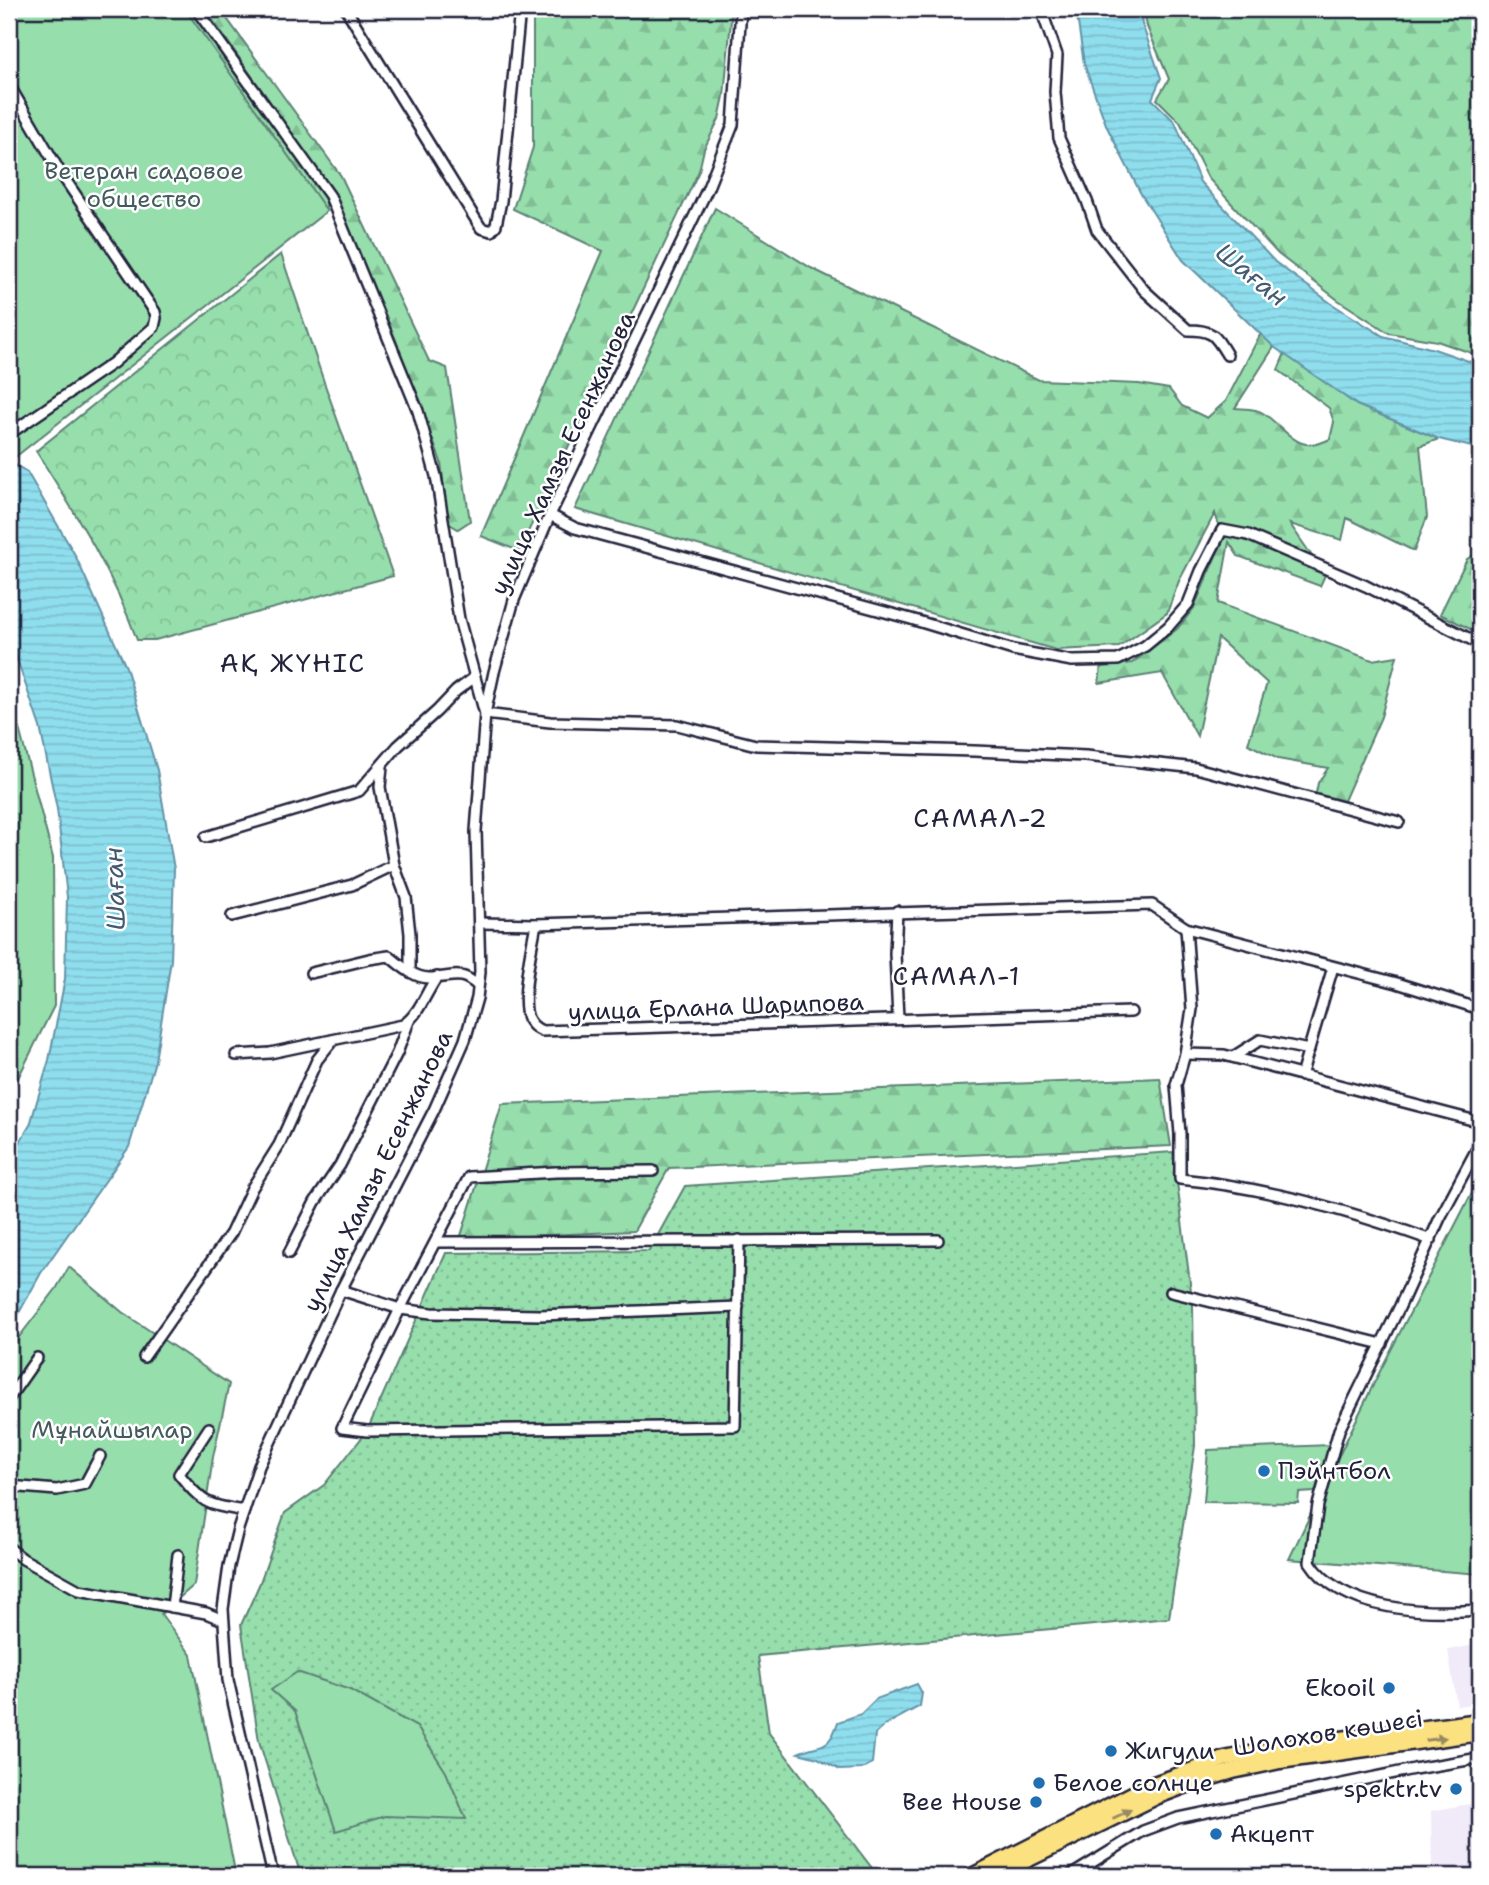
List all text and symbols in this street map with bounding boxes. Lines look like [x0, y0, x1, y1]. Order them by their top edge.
park label: Ветеран садовое общество [44, 155, 244, 215]
water label: Шаған [1209, 234, 1295, 314]
street label: улица Хамзы Есенжанова [483, 306, 643, 600]
district label: АҚ ЖҮНІС [220, 645, 366, 680]
district label: САМАЛ-2 [913, 800, 1049, 835]
water label: Шаған [95, 847, 133, 931]
district label: САМАЛ-1 [892, 958, 1022, 993]
street label: улица Ерлана Шарипова [567, 986, 865, 1028]
street label: улица Хамзы Есенжанова [296, 1025, 460, 1317]
park label: Мұнайшылар [31, 1414, 193, 1446]
place label: Пэйнтбол [1278, 1455, 1391, 1487]
marker: Пэйнтбол [1256, 1463, 1272, 1479]
place label: Ekooil [1305, 1672, 1376, 1704]
marker: Ekooil [1381, 1680, 1397, 1696]
street label: Шолохов көшесі [1231, 1702, 1425, 1764]
one-way arrow [1425, 1733, 1447, 1744]
place label: Жигули [1125, 1735, 1215, 1767]
marker: Жигули [1103, 1743, 1119, 1759]
place label: Белое солнце [1053, 1767, 1213, 1799]
place label: spektr.tv [1344, 1773, 1442, 1805]
marker: Белое солнце [1031, 1775, 1047, 1791]
marker: spektr.tv [1448, 1781, 1464, 1797]
place label: Bee House [902, 1786, 1022, 1818]
marker: Bee House [1028, 1794, 1044, 1810]
one-way arrow [1112, 1808, 1132, 1819]
place label: Акцепт [1230, 1818, 1315, 1850]
marker: Акцепт [1208, 1826, 1224, 1842]

